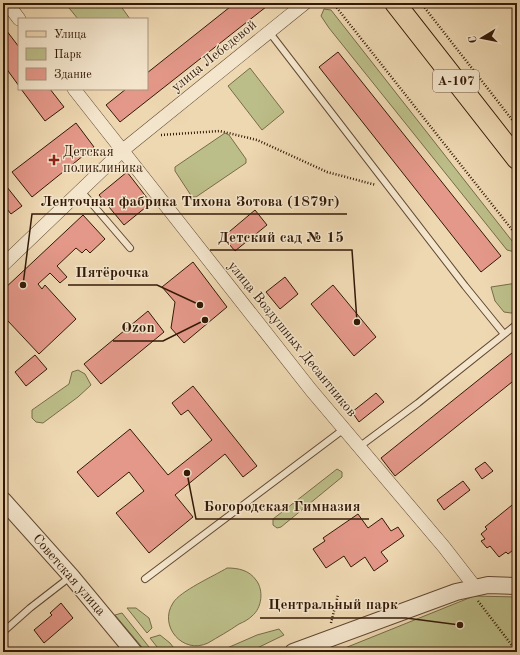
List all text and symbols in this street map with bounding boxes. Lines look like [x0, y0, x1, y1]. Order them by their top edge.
legend [18, 18, 148, 90]
street label: улица Лебедевой [169, 18, 259, 94]
north arrow [462, 18, 502, 58]
text: Улица [54, 29, 87, 41]
text: С [468, 35, 480, 44]
text: Парк [54, 49, 82, 61]
text: Здание [54, 69, 92, 81]
road number: А-107 [433, 70, 479, 92]
place label: Детская поликлиника [63, 145, 143, 175]
marker: Детская поликлиника [48, 154, 60, 166]
callout: Ленточная фабрика Тихона Зотова (1879г) [32, 187, 347, 214]
text: Ленточная фабрика Тихона Зотова (1879г) [41, 195, 339, 210]
callout: Детский сад № 15 [210, 223, 352, 250]
text: Детский сад № 15 [218, 231, 344, 246]
callout: Пятёрочка [68, 258, 157, 285]
street label: улица Воздушных Десантников [225, 259, 359, 420]
text: Пятёрочка [75, 266, 149, 281]
callout: Ozon [113, 314, 163, 341]
text: Ozon [121, 321, 155, 336]
callout: Богородская Гимназия [196, 492, 369, 519]
text: Богородская Гимназия [204, 500, 360, 515]
street label: Советская улица [30, 531, 108, 619]
callout: Центральный парк [260, 591, 406, 618]
text: Центральный парк [268, 598, 398, 613]

